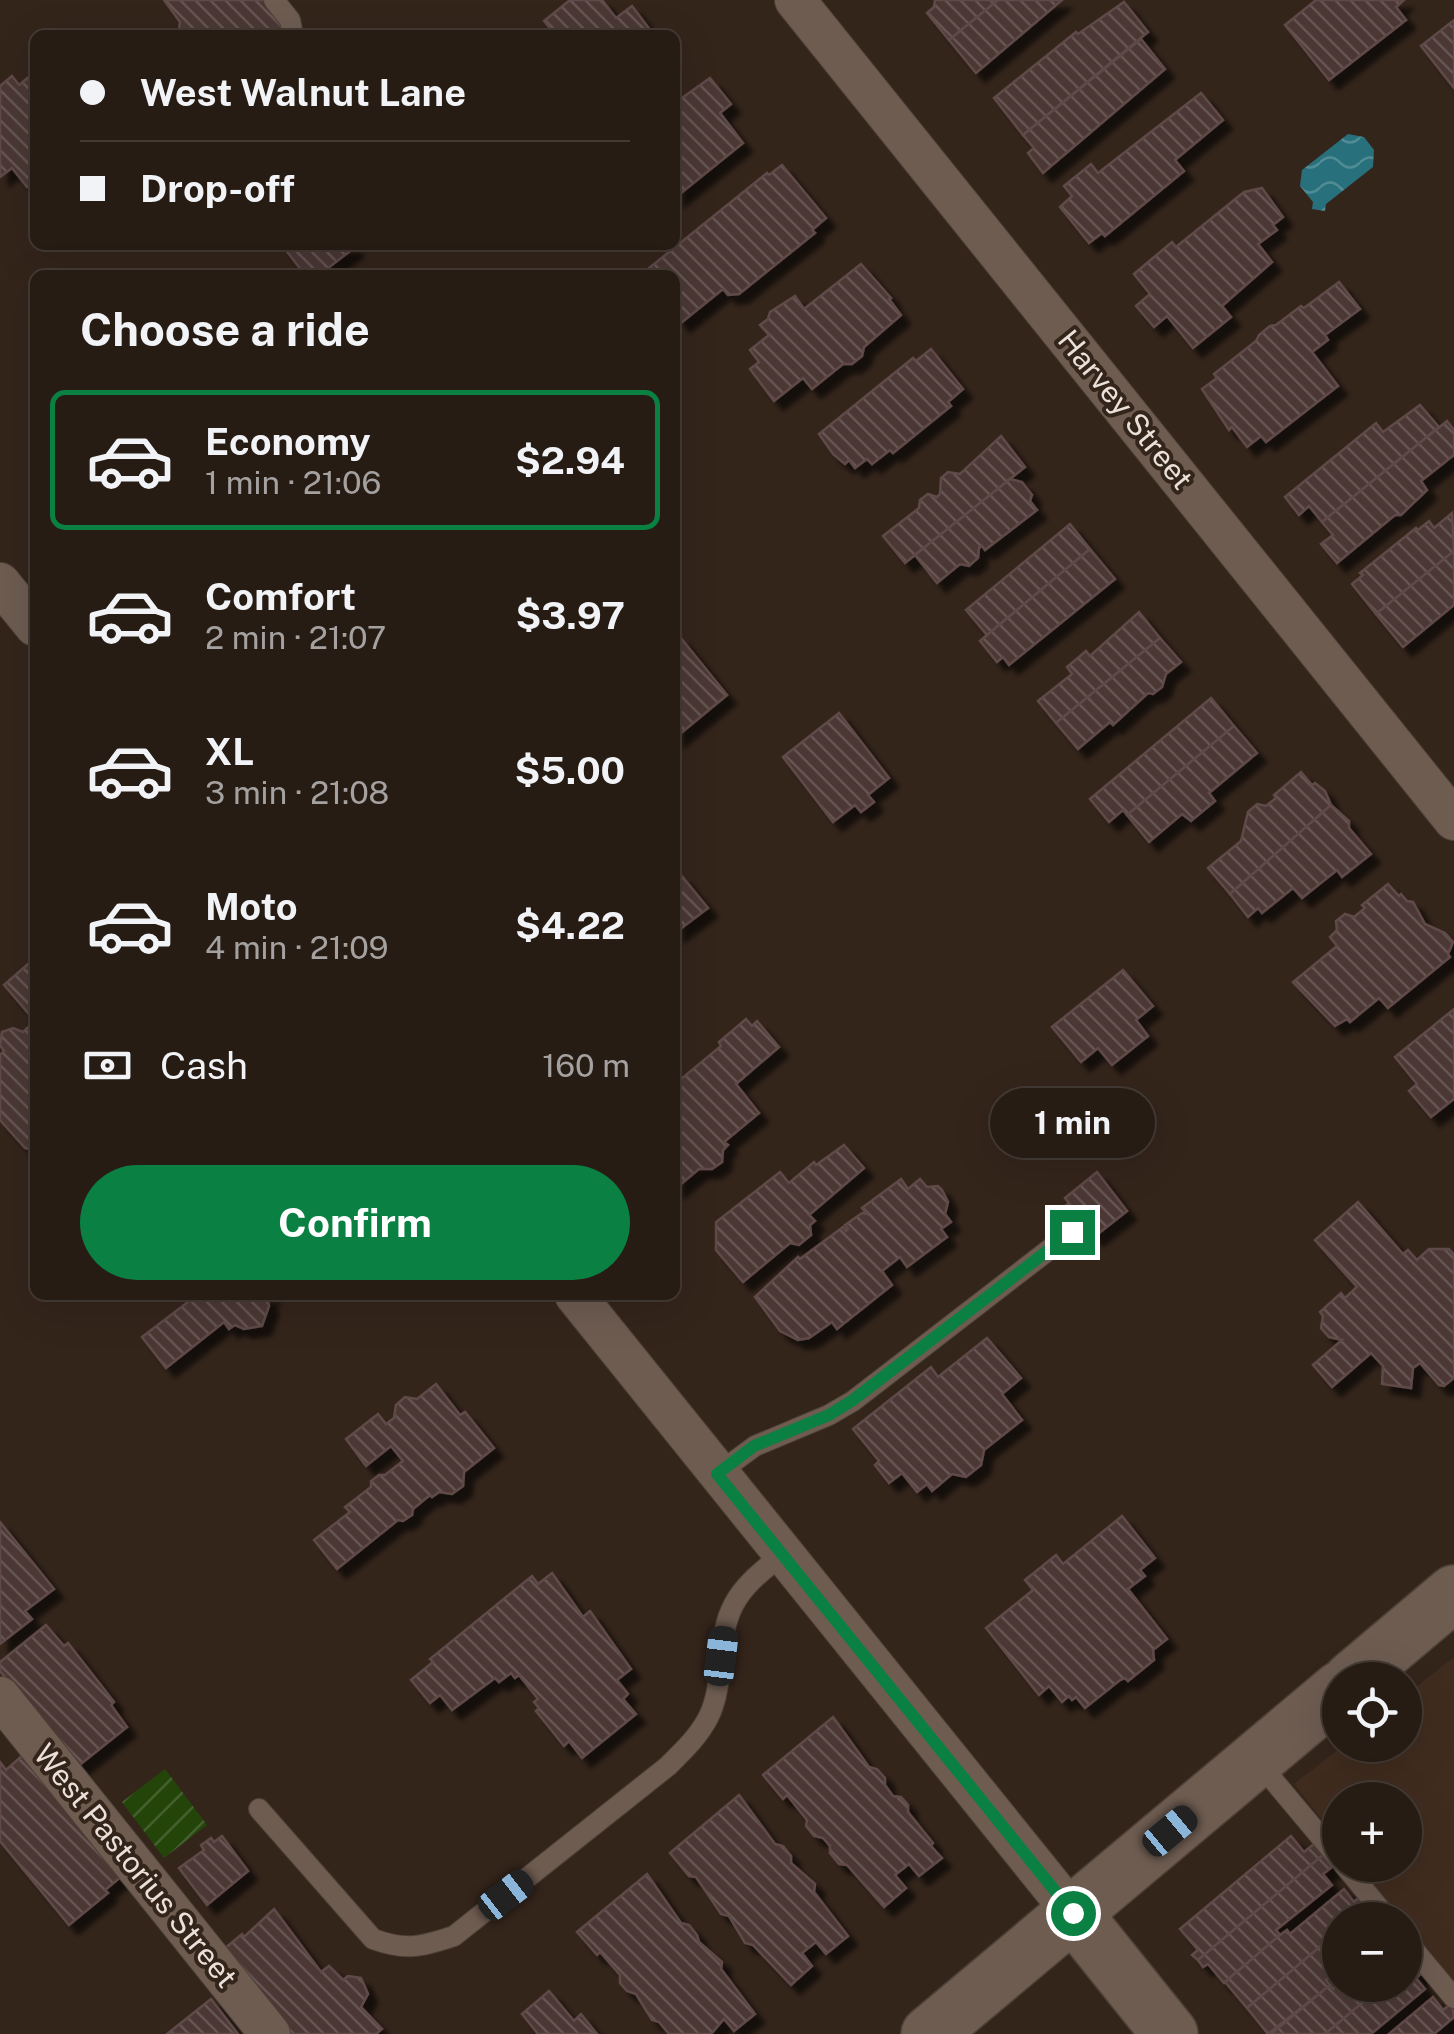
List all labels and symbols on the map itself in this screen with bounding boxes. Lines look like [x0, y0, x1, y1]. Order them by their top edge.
street label: Harvey Street [1051, 323, 1201, 496]
callout: 1 min [990, 1087, 1154, 1157]
route end [1050, 1210, 1095, 1255]
car [702, 1624, 740, 1688]
street label: West Pastorius Street [27, 1736, 245, 1994]
car [1137, 1800, 1203, 1862]
car [473, 1865, 539, 1925]
route start [1051, 1891, 1096, 1936]

